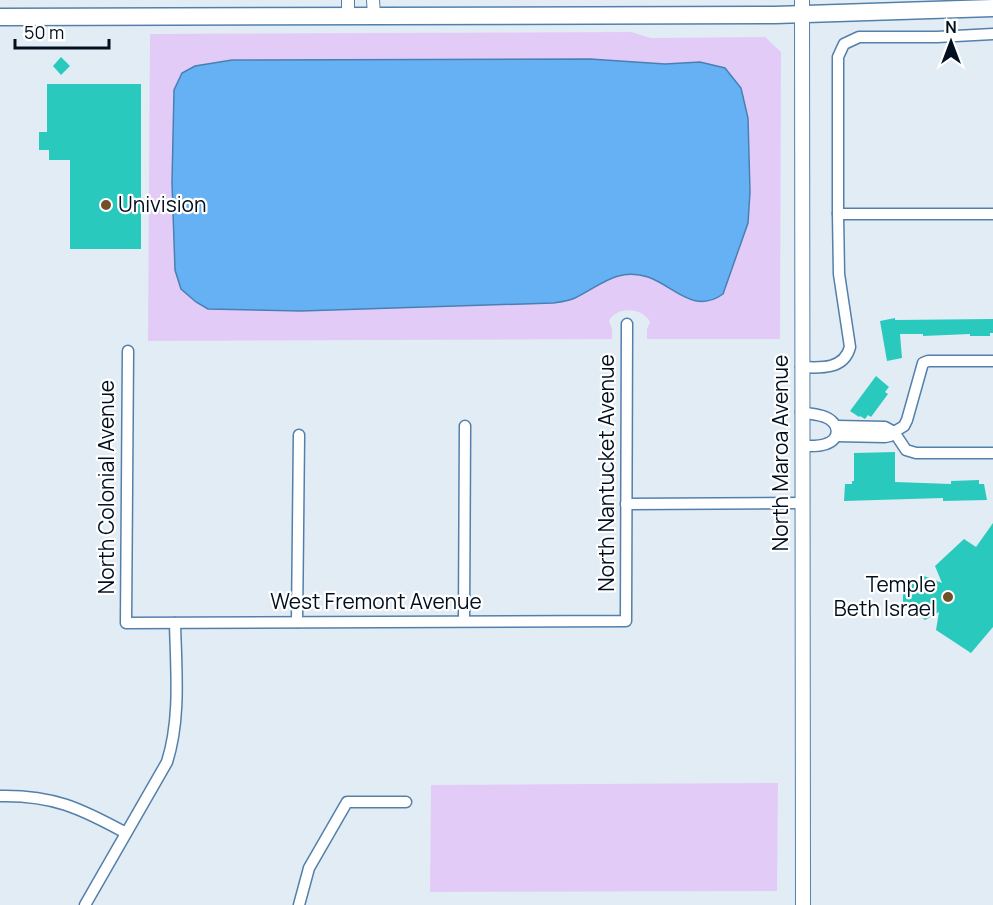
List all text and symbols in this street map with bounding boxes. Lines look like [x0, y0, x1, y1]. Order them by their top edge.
scale bar [15, 12, 110, 50]
north arrow [921, 12, 981, 72]
text: N [945, 16, 957, 38]
text: 50 m [24, 20, 64, 44]
place label: Univision [118, 190, 207, 218]
marker: Univision [99, 198, 113, 212]
street label: North Nantucket Avenue [592, 354, 620, 592]
street label: North Maroa Avenue [766, 355, 794, 551]
street label: North Colonial Avenue [92, 380, 120, 594]
place label: Temple Beth Israel [834, 570, 936, 622]
street label: West Fremont Avenue [270, 587, 482, 615]
marker: Temple Beth Israel [941, 590, 955, 604]

